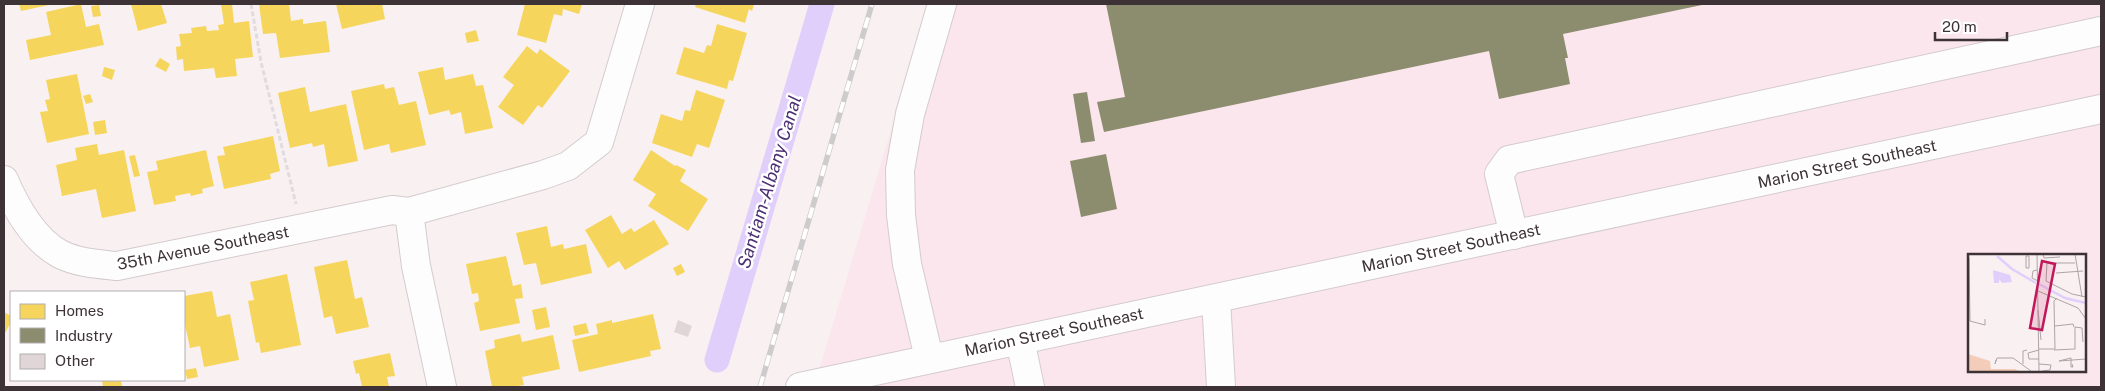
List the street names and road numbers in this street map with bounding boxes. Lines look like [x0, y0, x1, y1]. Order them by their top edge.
street label: Marion Street Southeast [1756, 136, 1938, 192]
street label: Marion Street Southeast [1360, 220, 1542, 276]
street label: 35th Avenue Southeast [115, 222, 291, 274]
street label: Marion Street Southeast [963, 304, 1145, 360]

